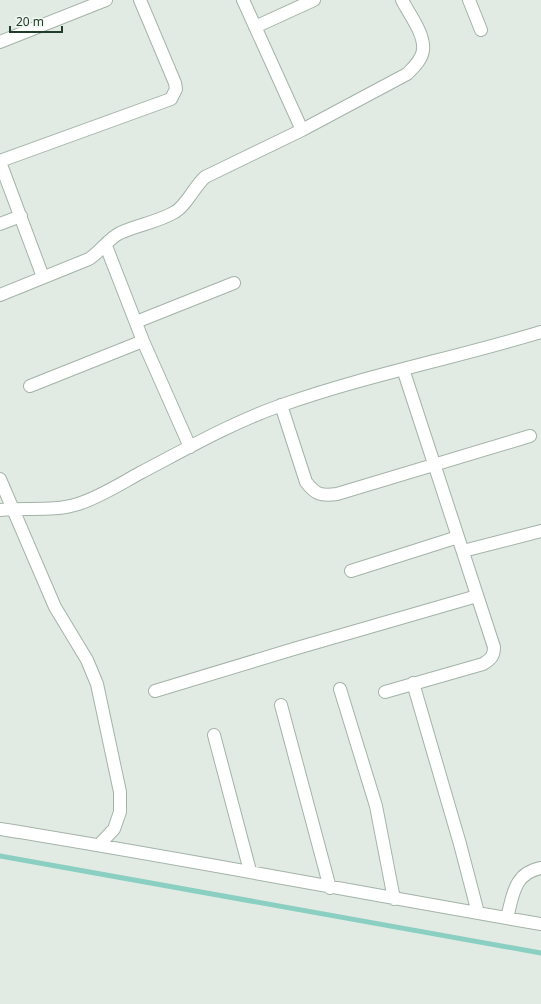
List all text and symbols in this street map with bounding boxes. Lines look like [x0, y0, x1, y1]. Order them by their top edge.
scale bar [10, 8, 62, 34]
text: 20 m [16, 13, 44, 30]

